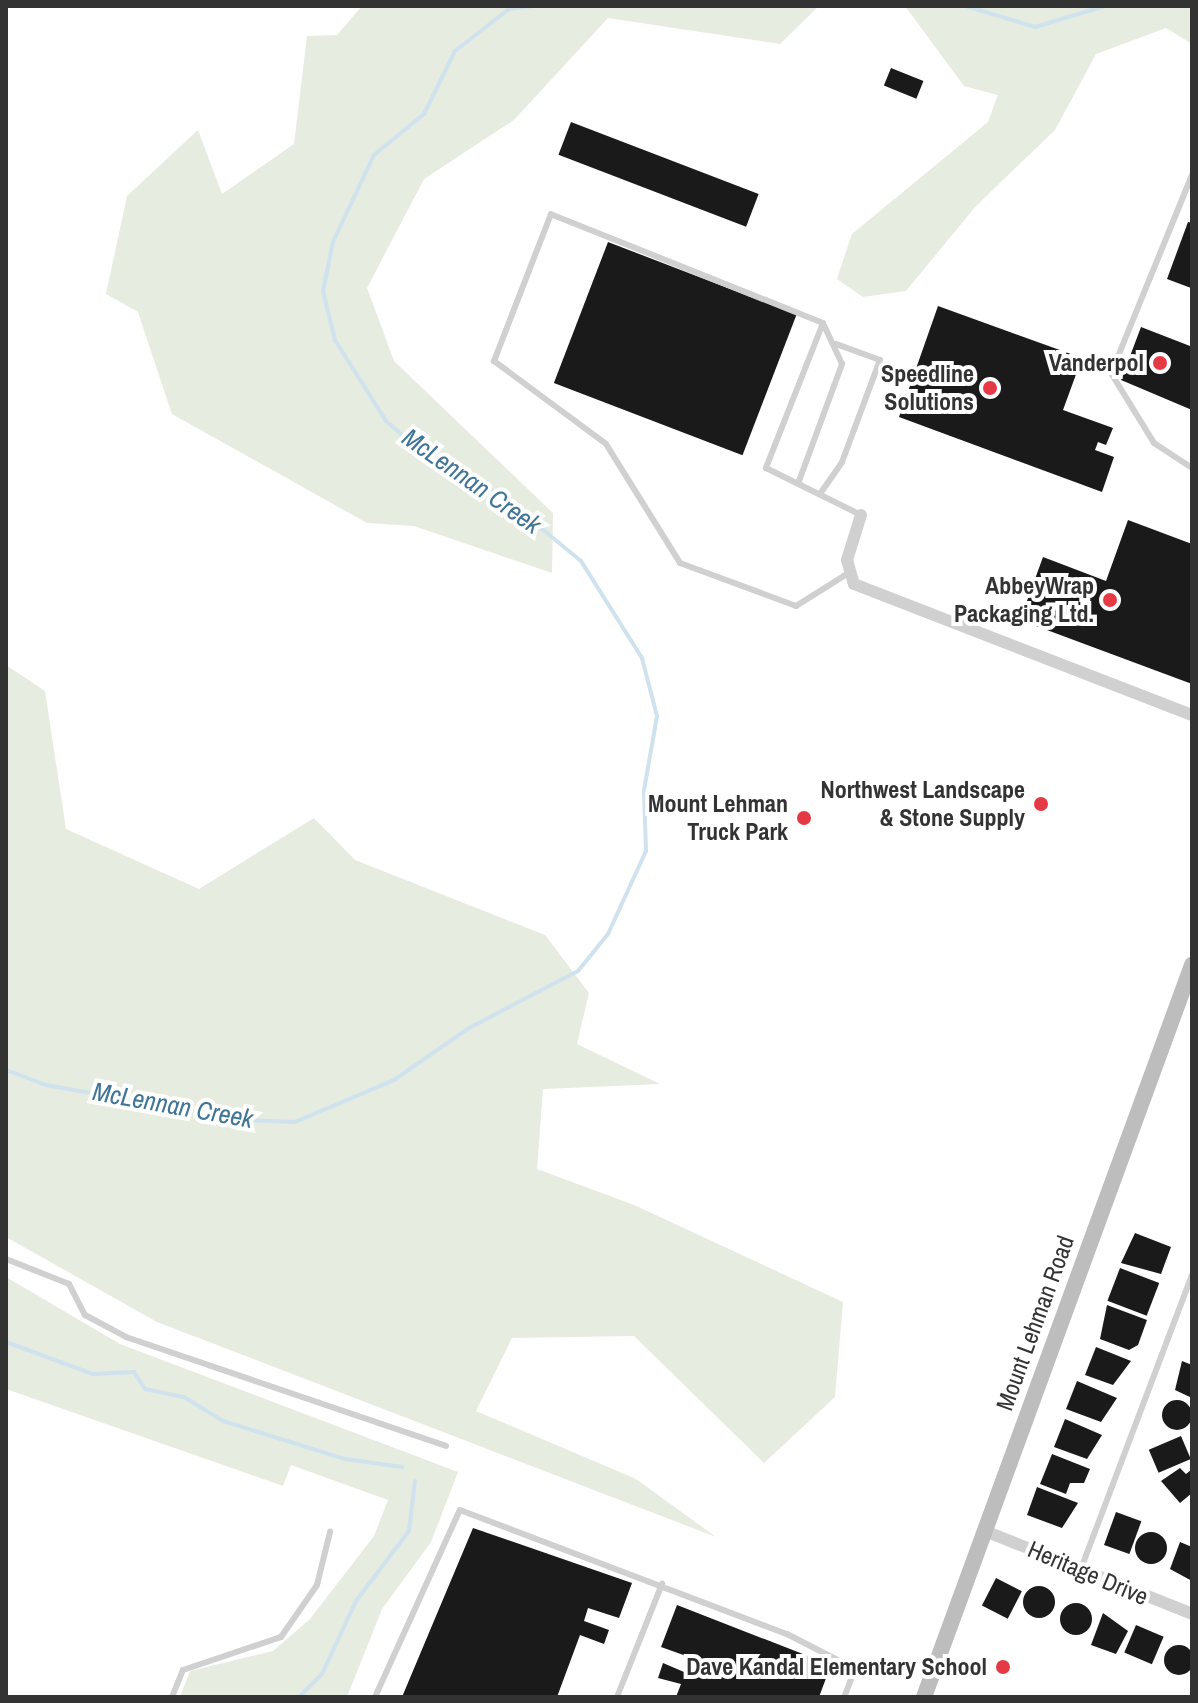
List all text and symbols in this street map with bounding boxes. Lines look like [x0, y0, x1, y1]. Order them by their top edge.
place label: Vanderpol [1049, 349, 1144, 377]
marker: Vanderpol [1151, 354, 1169, 372]
place label: Speedline Solutions [881, 360, 974, 416]
marker: Speedline Solutions [981, 379, 999, 397]
water label: McLennan Creek [397, 422, 547, 540]
place label: AbbeyWrap Packaging Ltd. [954, 572, 1094, 628]
marker: AbbeyWrap Packaging Ltd. [1101, 591, 1119, 609]
place label: Northwest Landscape & Stone Supply [820, 776, 1025, 832]
place label: Mount Lehman Truck Park [648, 790, 788, 846]
marker: Northwest Landscape & Stone Supply [1032, 795, 1050, 813]
marker: Mount Lehman Truck Park [795, 809, 813, 827]
water label: McLennan Creek [90, 1076, 256, 1134]
street label: Mount Lehman Road [990, 1232, 1080, 1414]
street label: Heritage Drive [1023, 1535, 1153, 1611]
place label: Dave Kandal Elementary School [686, 1653, 987, 1681]
marker: Dave Kandal Elementary School [994, 1658, 1012, 1676]

